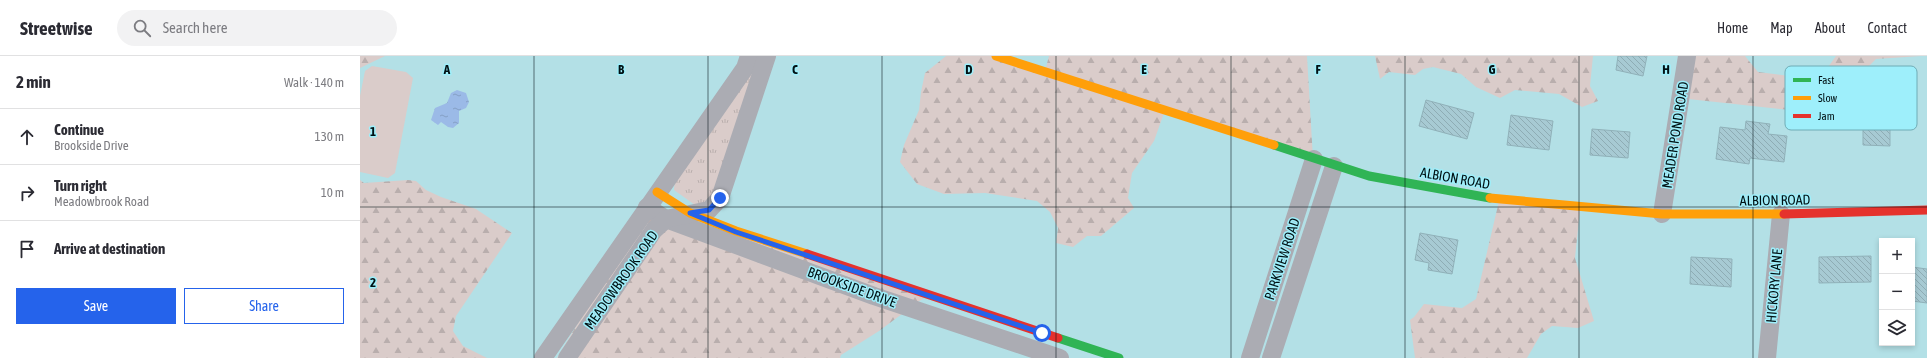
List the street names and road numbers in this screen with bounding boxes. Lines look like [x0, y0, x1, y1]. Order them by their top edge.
street label: MEADER POND ROAD [1659, 80, 1691, 189]
street label: ALBION ROAD [1419, 164, 1491, 192]
street label: ALBION ROAD [1740, 191, 1811, 209]
street label: PARKVIEW ROAD [1261, 216, 1303, 302]
street label: MEADOWBROOK ROAD [581, 228, 661, 332]
street label: HICKORY LANE [1763, 248, 1785, 324]
street label: BROOKSIDE DRIVE [806, 264, 899, 310]

